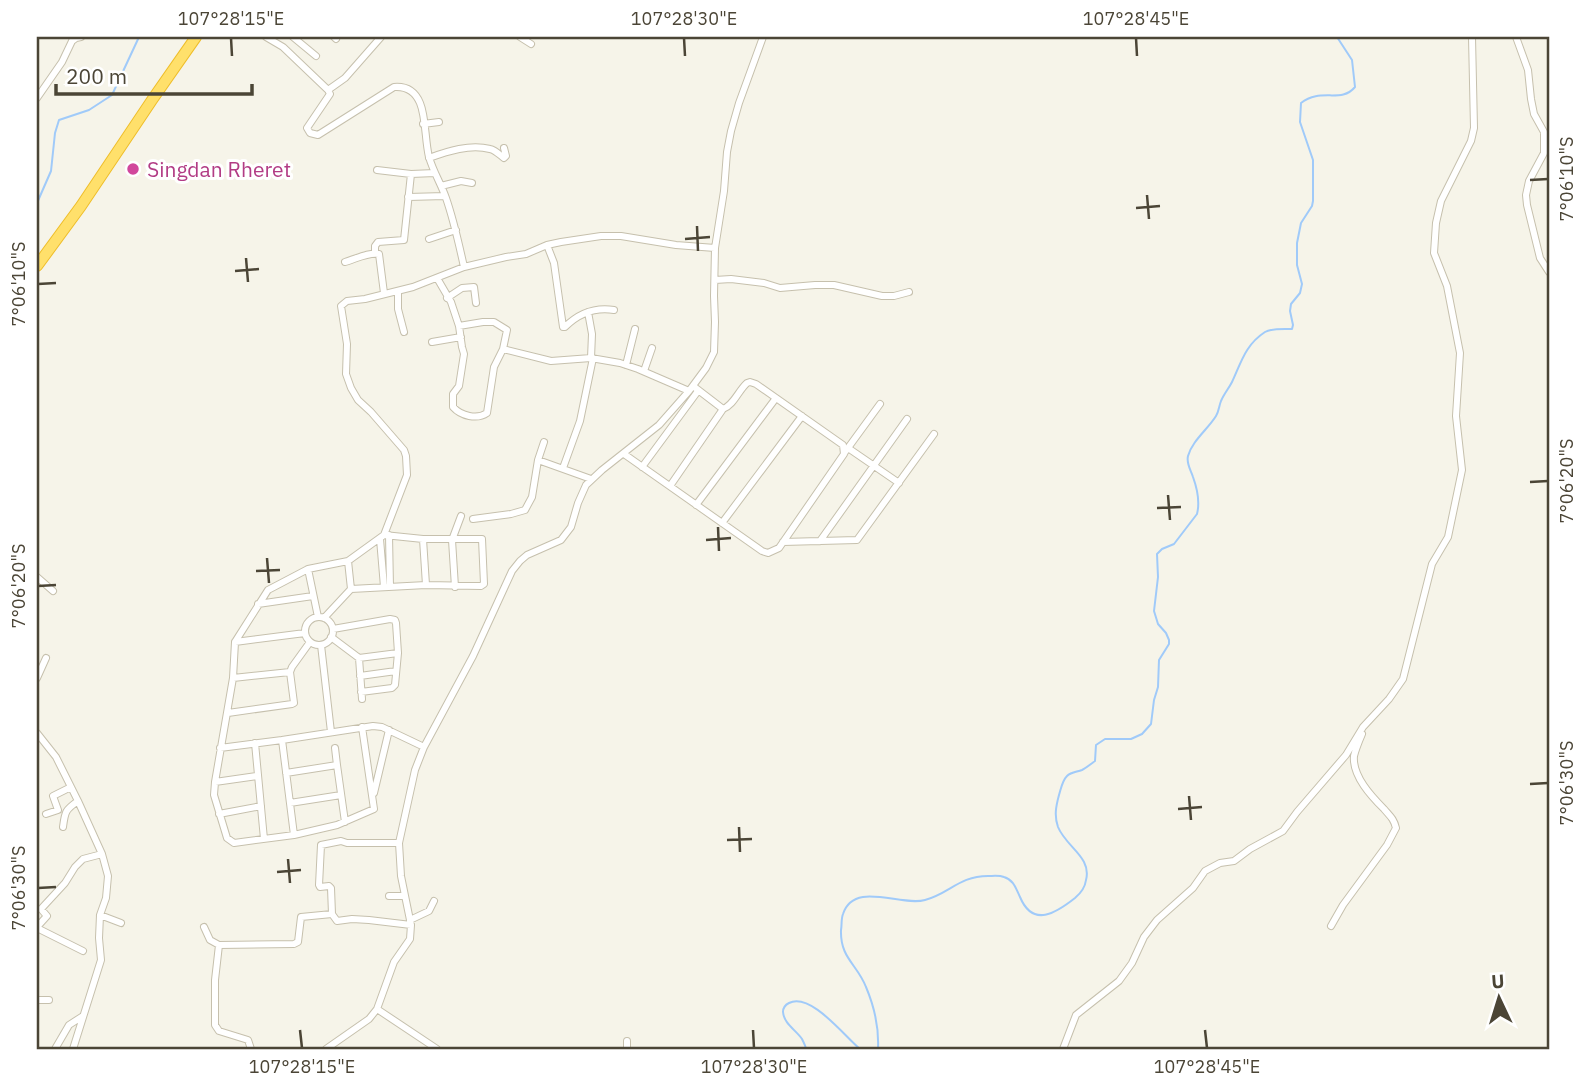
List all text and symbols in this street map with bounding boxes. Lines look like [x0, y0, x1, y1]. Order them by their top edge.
text: 107°28'15"E [178, 7, 284, 30]
text: 107°28'30"E [631, 7, 737, 30]
text: 107°28'45"E [1083, 7, 1189, 30]
scale bar [56, 52, 252, 96]
text: 200 m [66, 62, 127, 90]
text: 7°06'10"S [1555, 137, 1578, 221]
place label: Singdan Rheret [147, 155, 291, 183]
marker: Singdan Rheret [125, 161, 141, 177]
text: 7°06'10"S [7, 242, 30, 326]
text: 7°06'20"S [1555, 439, 1578, 523]
text: 7°06'20"S [7, 544, 30, 628]
text: 7°06'30"S [1555, 741, 1578, 825]
text: 7°06'30"S [7, 846, 30, 930]
north arrow [1464, 964, 1534, 1034]
text: U [1490, 969, 1505, 993]
text: 107°28'15"E [249, 1055, 355, 1078]
text: 107°28'30"E [701, 1055, 807, 1078]
text: 107°28'45"E [1154, 1055, 1260, 1078]

